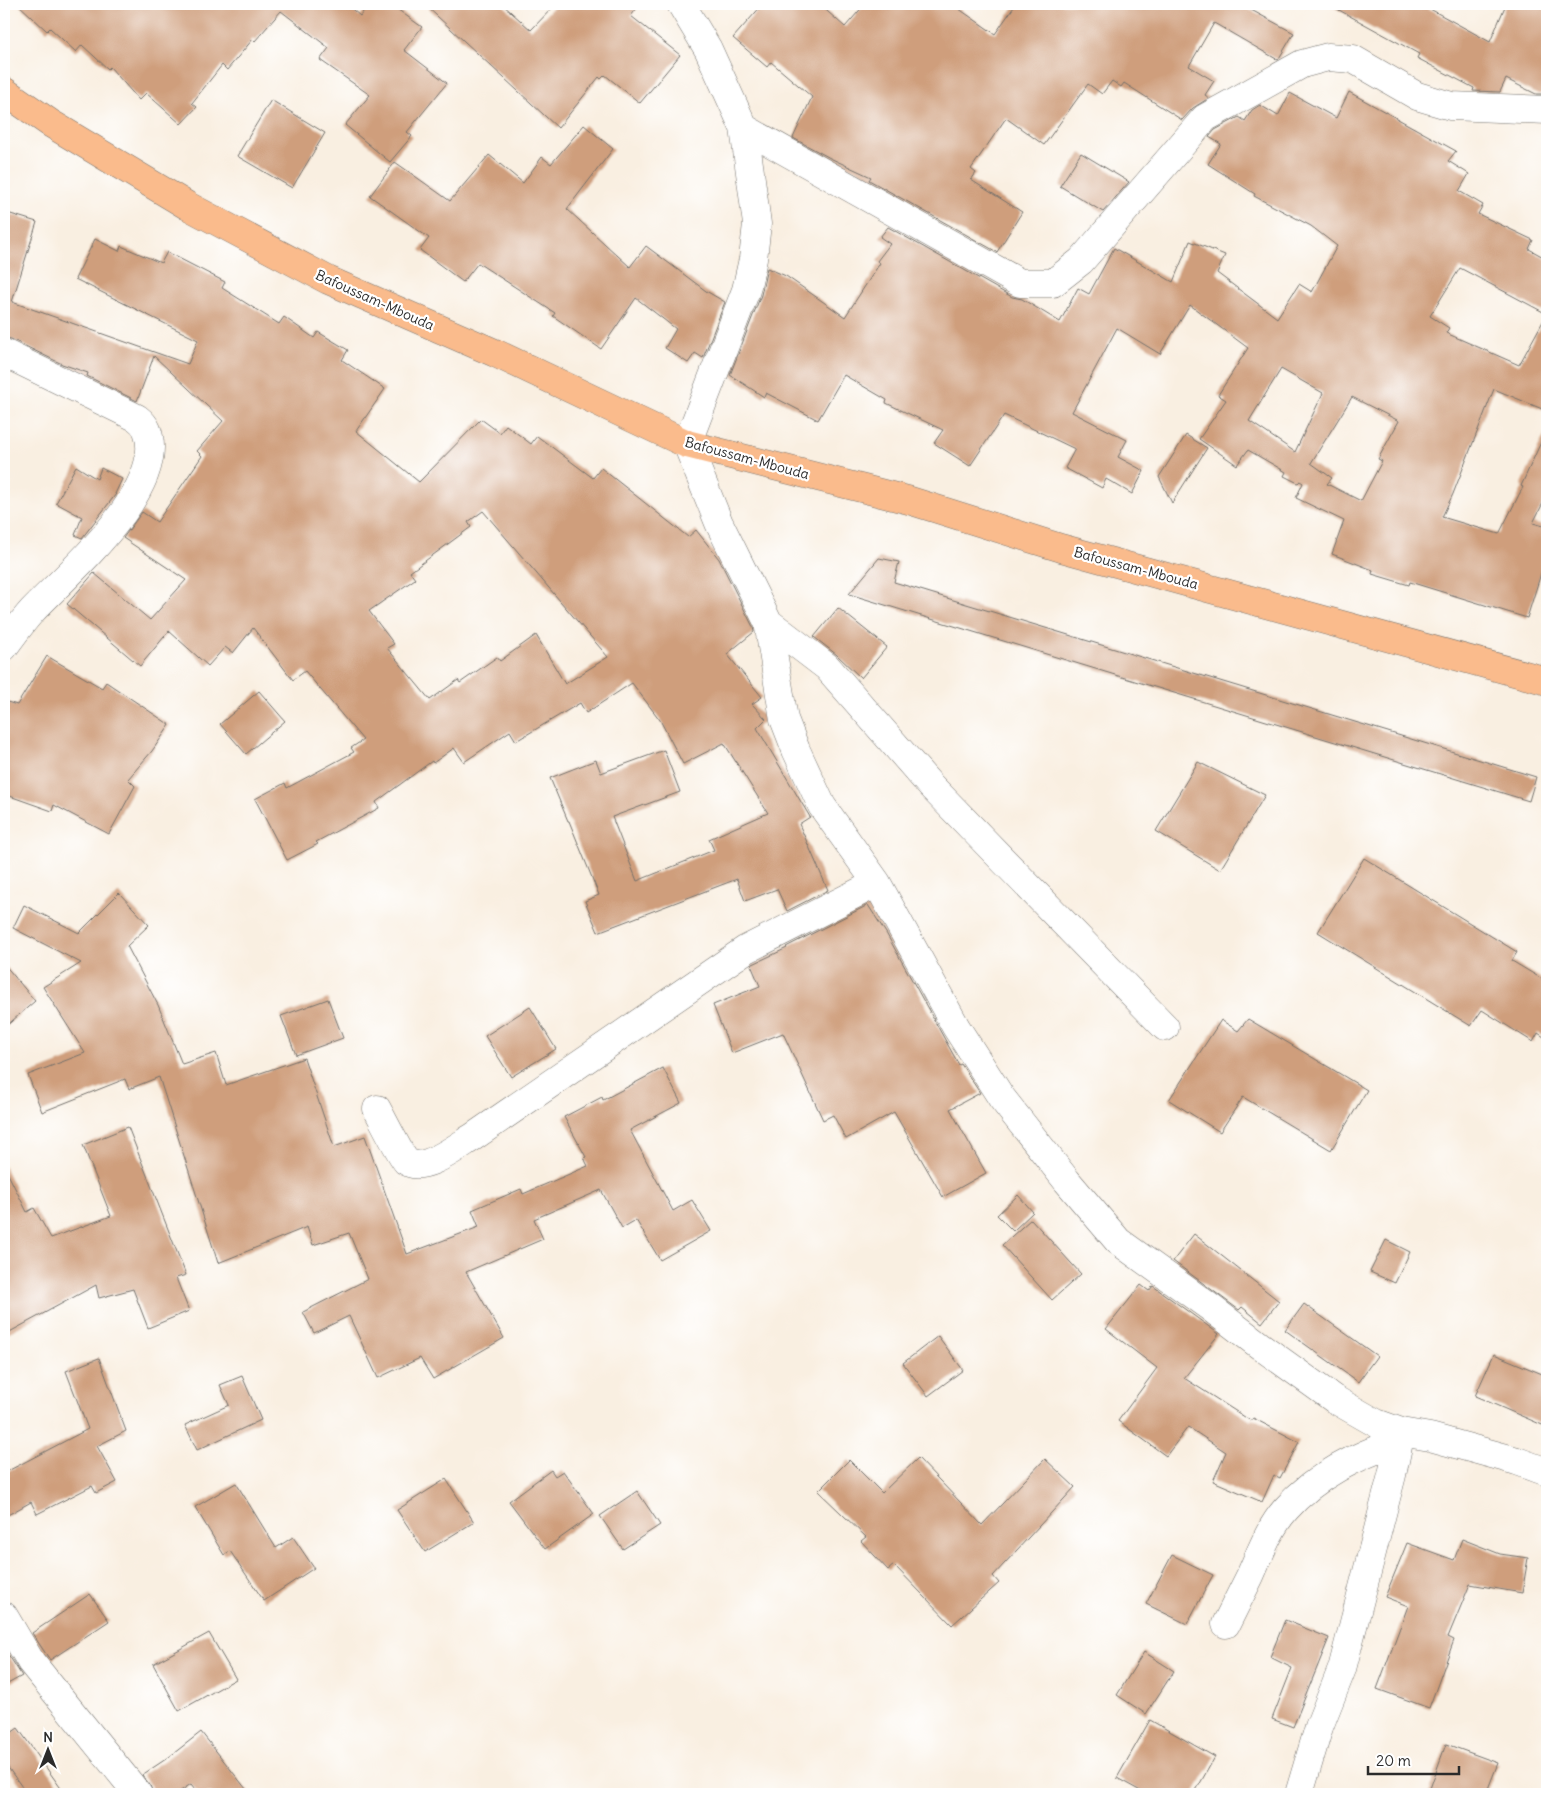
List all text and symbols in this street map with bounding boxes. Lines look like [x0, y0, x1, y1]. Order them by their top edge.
street label: Bafoussam-Mbouda [313, 266, 437, 334]
street label: Bafoussam-Mbouda [683, 433, 811, 483]
street label: Bafoussam-Mbouda [1072, 543, 1200, 593]
north arrow [22, 1726, 72, 1776]
text: N [43, 1728, 53, 1746]
scale bar [1368, 1743, 1460, 1775]
text: 20 m [1376, 1751, 1411, 1770]

